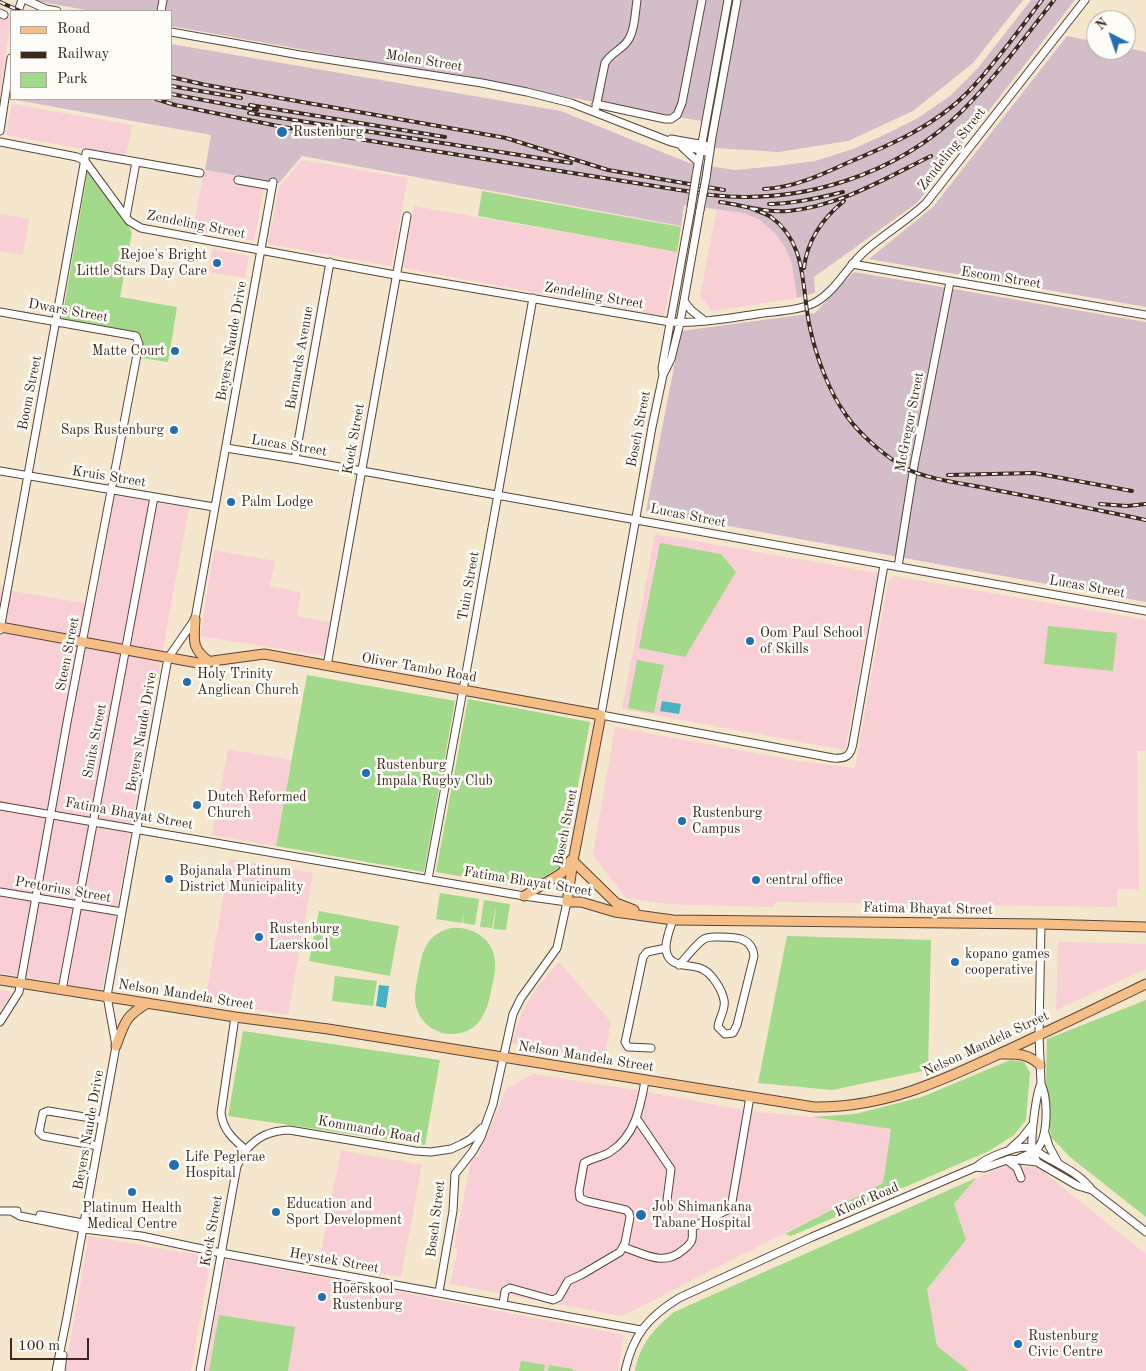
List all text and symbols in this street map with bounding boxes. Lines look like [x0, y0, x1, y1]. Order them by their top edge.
legend [10, 10, 172, 100]
north arrow [1086, 10, 1136, 60]
text: N [1093, 16, 1110, 33]
text: Road [57, 22, 90, 37]
text: Railway [57, 47, 110, 62]
street label: Molen Street [384, 47, 464, 75]
text: Park [57, 72, 88, 87]
street label: Zendeling Street [914, 104, 990, 194]
place label: Rustenburg [293, 124, 363, 140]
marker: Rustenburg [275, 125, 289, 139]
street label: Zendeling Street [145, 207, 247, 243]
place label: Rejoe's Bright Little Stars Day Care [76, 247, 207, 280]
marker: Rejoe's Bright Little Stars Day Care [211, 257, 223, 269]
street label: Escom Street [960, 263, 1042, 293]
street label: Zendeling Street [543, 279, 645, 313]
street label: Beyers Naude Drive [213, 280, 251, 402]
street label: Dwars Street [27, 296, 109, 326]
street label: Barnards Avenue [283, 305, 317, 411]
place label: Matte Court [92, 343, 165, 359]
marker: Matte Court [169, 345, 181, 357]
street label: Boom Street [15, 354, 45, 432]
street label: McGregor Street [892, 371, 928, 473]
street label: Bosch Street [623, 389, 655, 469]
street label: Kock Street [339, 402, 369, 476]
place label: Saps Rustenburg [61, 422, 164, 438]
marker: Saps Rustenburg [168, 424, 180, 436]
street label: Lucas Street [250, 432, 328, 460]
street label: Kruis Street [71, 463, 147, 491]
place label: Palm Lodge [241, 494, 313, 510]
marker: Palm Lodge [225, 496, 237, 508]
street label: Lucas Street [649, 500, 727, 532]
street label: Tuin Street [455, 550, 483, 622]
street label: Lucas Street [1048, 572, 1126, 602]
street label: Steen Street [53, 616, 83, 692]
place label: Oom Paul School of Skills [760, 625, 863, 658]
marker: Oom Paul School of Skills [744, 635, 756, 647]
street label: Oliver Tambo Road [360, 650, 478, 686]
place label: Holy Trinity Anglican Church [197, 666, 299, 699]
street label: Beyers Naude Drive [123, 671, 161, 793]
marker: Holy Trinity Anglican Church [181, 676, 193, 688]
street label: Smits Street [80, 702, 110, 780]
place label: Rustenburg Impala Rugby Club [376, 757, 493, 790]
marker: Rustenburg Impala Rugby Club [360, 767, 372, 779]
street label: Bosch Street [550, 787, 582, 867]
place label: Dutch Reformed Church [207, 789, 307, 822]
street label: Fatima Bhayat Street [64, 794, 194, 834]
marker: Dutch Reformed Church [191, 799, 203, 811]
place label: Rustenburg Campus [692, 805, 762, 838]
marker: Rustenburg Campus [676, 815, 688, 827]
place label: Bojanala Platinum District Municipality [179, 863, 304, 896]
street label: Fatima Bhayat Street [463, 864, 593, 900]
place label: central office [766, 872, 843, 888]
street label: Pretorius Street [13, 873, 113, 907]
marker: Bojanala Platinum District Municipality [163, 873, 175, 885]
marker: central office [750, 874, 762, 886]
street label: Fatima Bhayat Street [863, 899, 993, 919]
place label: Rustenburg Laerskool [269, 921, 339, 954]
marker: Rustenburg Laerskool [253, 931, 265, 943]
place label: kopano games cooperative [965, 946, 1050, 979]
marker: kopano games cooperative [949, 956, 961, 968]
street label: Nelson Mandela Street [117, 976, 255, 1014]
street label: Nelson Mandela Street [920, 1007, 1052, 1081]
street label: Nelson Mandela Street [517, 1038, 655, 1076]
street label: Beyers Naude Drive [70, 1069, 108, 1191]
street label: Kommando Road [317, 1113, 421, 1147]
place label: Life Peglerae Hospital [185, 1149, 265, 1182]
marker: Life Peglerae Hospital [167, 1158, 181, 1172]
street label: Kloof Road [832, 1179, 902, 1221]
street label: Bosch Street [423, 1180, 449, 1258]
marker: Platinum Health Medical Centre [126, 1186, 138, 1198]
street label: Kock Street [197, 1194, 227, 1268]
place label: Education and Sport Development [286, 1196, 402, 1228]
place label: Job Shimankana Tabane Hospital [652, 1199, 752, 1232]
place label: Platinum Health Medical Centre [82, 1200, 182, 1232]
marker: Education and Sport Development [270, 1206, 282, 1218]
marker: Job Shimankana Tabane Hospital [634, 1208, 648, 1222]
street label: Heystek Street [288, 1245, 380, 1277]
place label: Hoërskool Rustenburg [332, 1281, 402, 1314]
marker: Hoërskool Rustenburg [316, 1291, 328, 1303]
scale bar [12, 1328, 91, 1360]
place label: Rustenburg Civic Centre [1028, 1328, 1103, 1360]
marker: Rustenburg Civic Centre [1012, 1338, 1024, 1350]
text: 100 m [18, 1339, 60, 1354]

